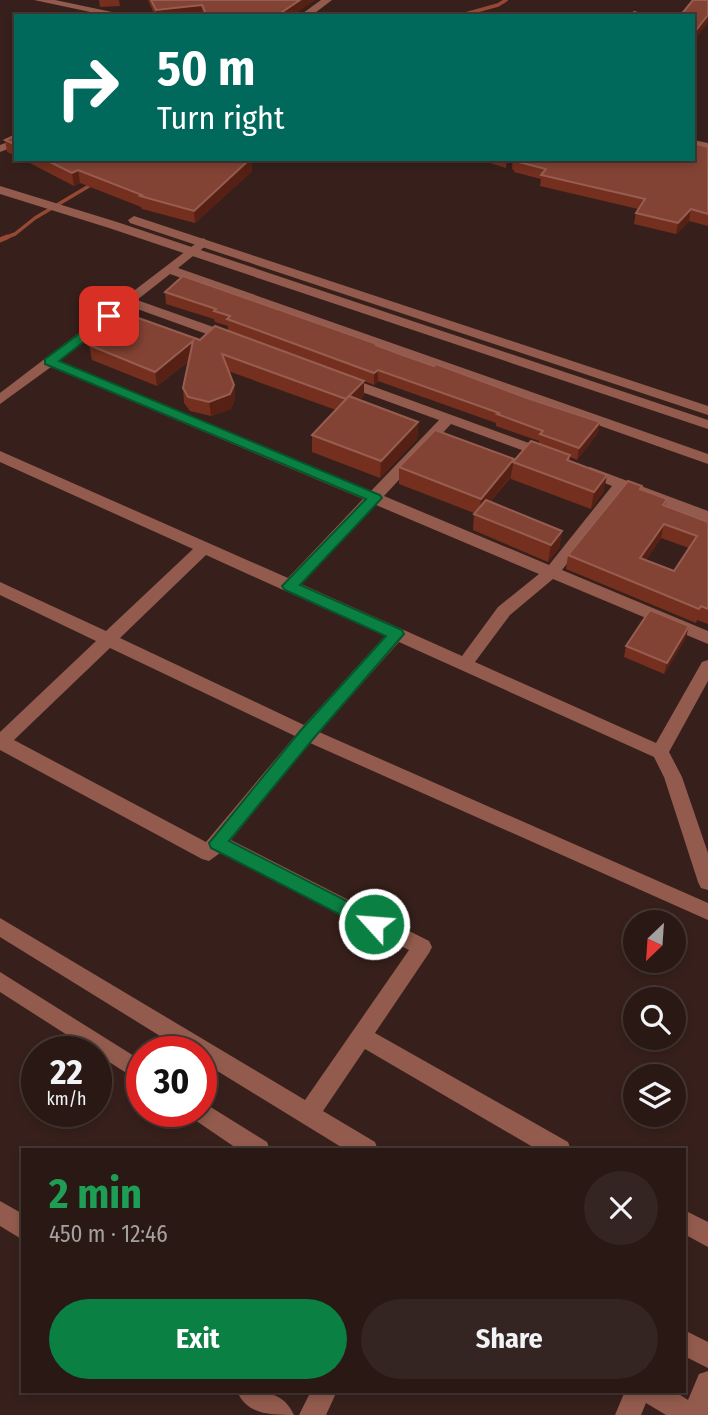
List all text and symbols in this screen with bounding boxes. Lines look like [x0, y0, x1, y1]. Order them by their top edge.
text: 50 m [157, 39, 255, 98]
icon: right [42, 42, 133, 133]
text: Turn right [157, 99, 284, 137]
pin [79, 286, 139, 346]
icon: arrive [90, 297, 128, 335]
position arrow [337, 887, 411, 961]
north arrow [623, 910, 686, 973]
map controls [623, 910, 686, 1127]
button: search [623, 987, 686, 1050]
speed limit sign: 30 [126, 1036, 217, 1127]
text: 22 [50, 1051, 83, 1093]
button: layers [623, 1064, 686, 1127]
text: km/h [46, 1088, 87, 1110]
text: 2 min [49, 1169, 142, 1219]
button: close [584, 1171, 658, 1245]
text: 450 m · 12:46 [49, 1220, 168, 1248]
button: Exit [49, 1299, 347, 1379]
button: Share [361, 1299, 658, 1379]

